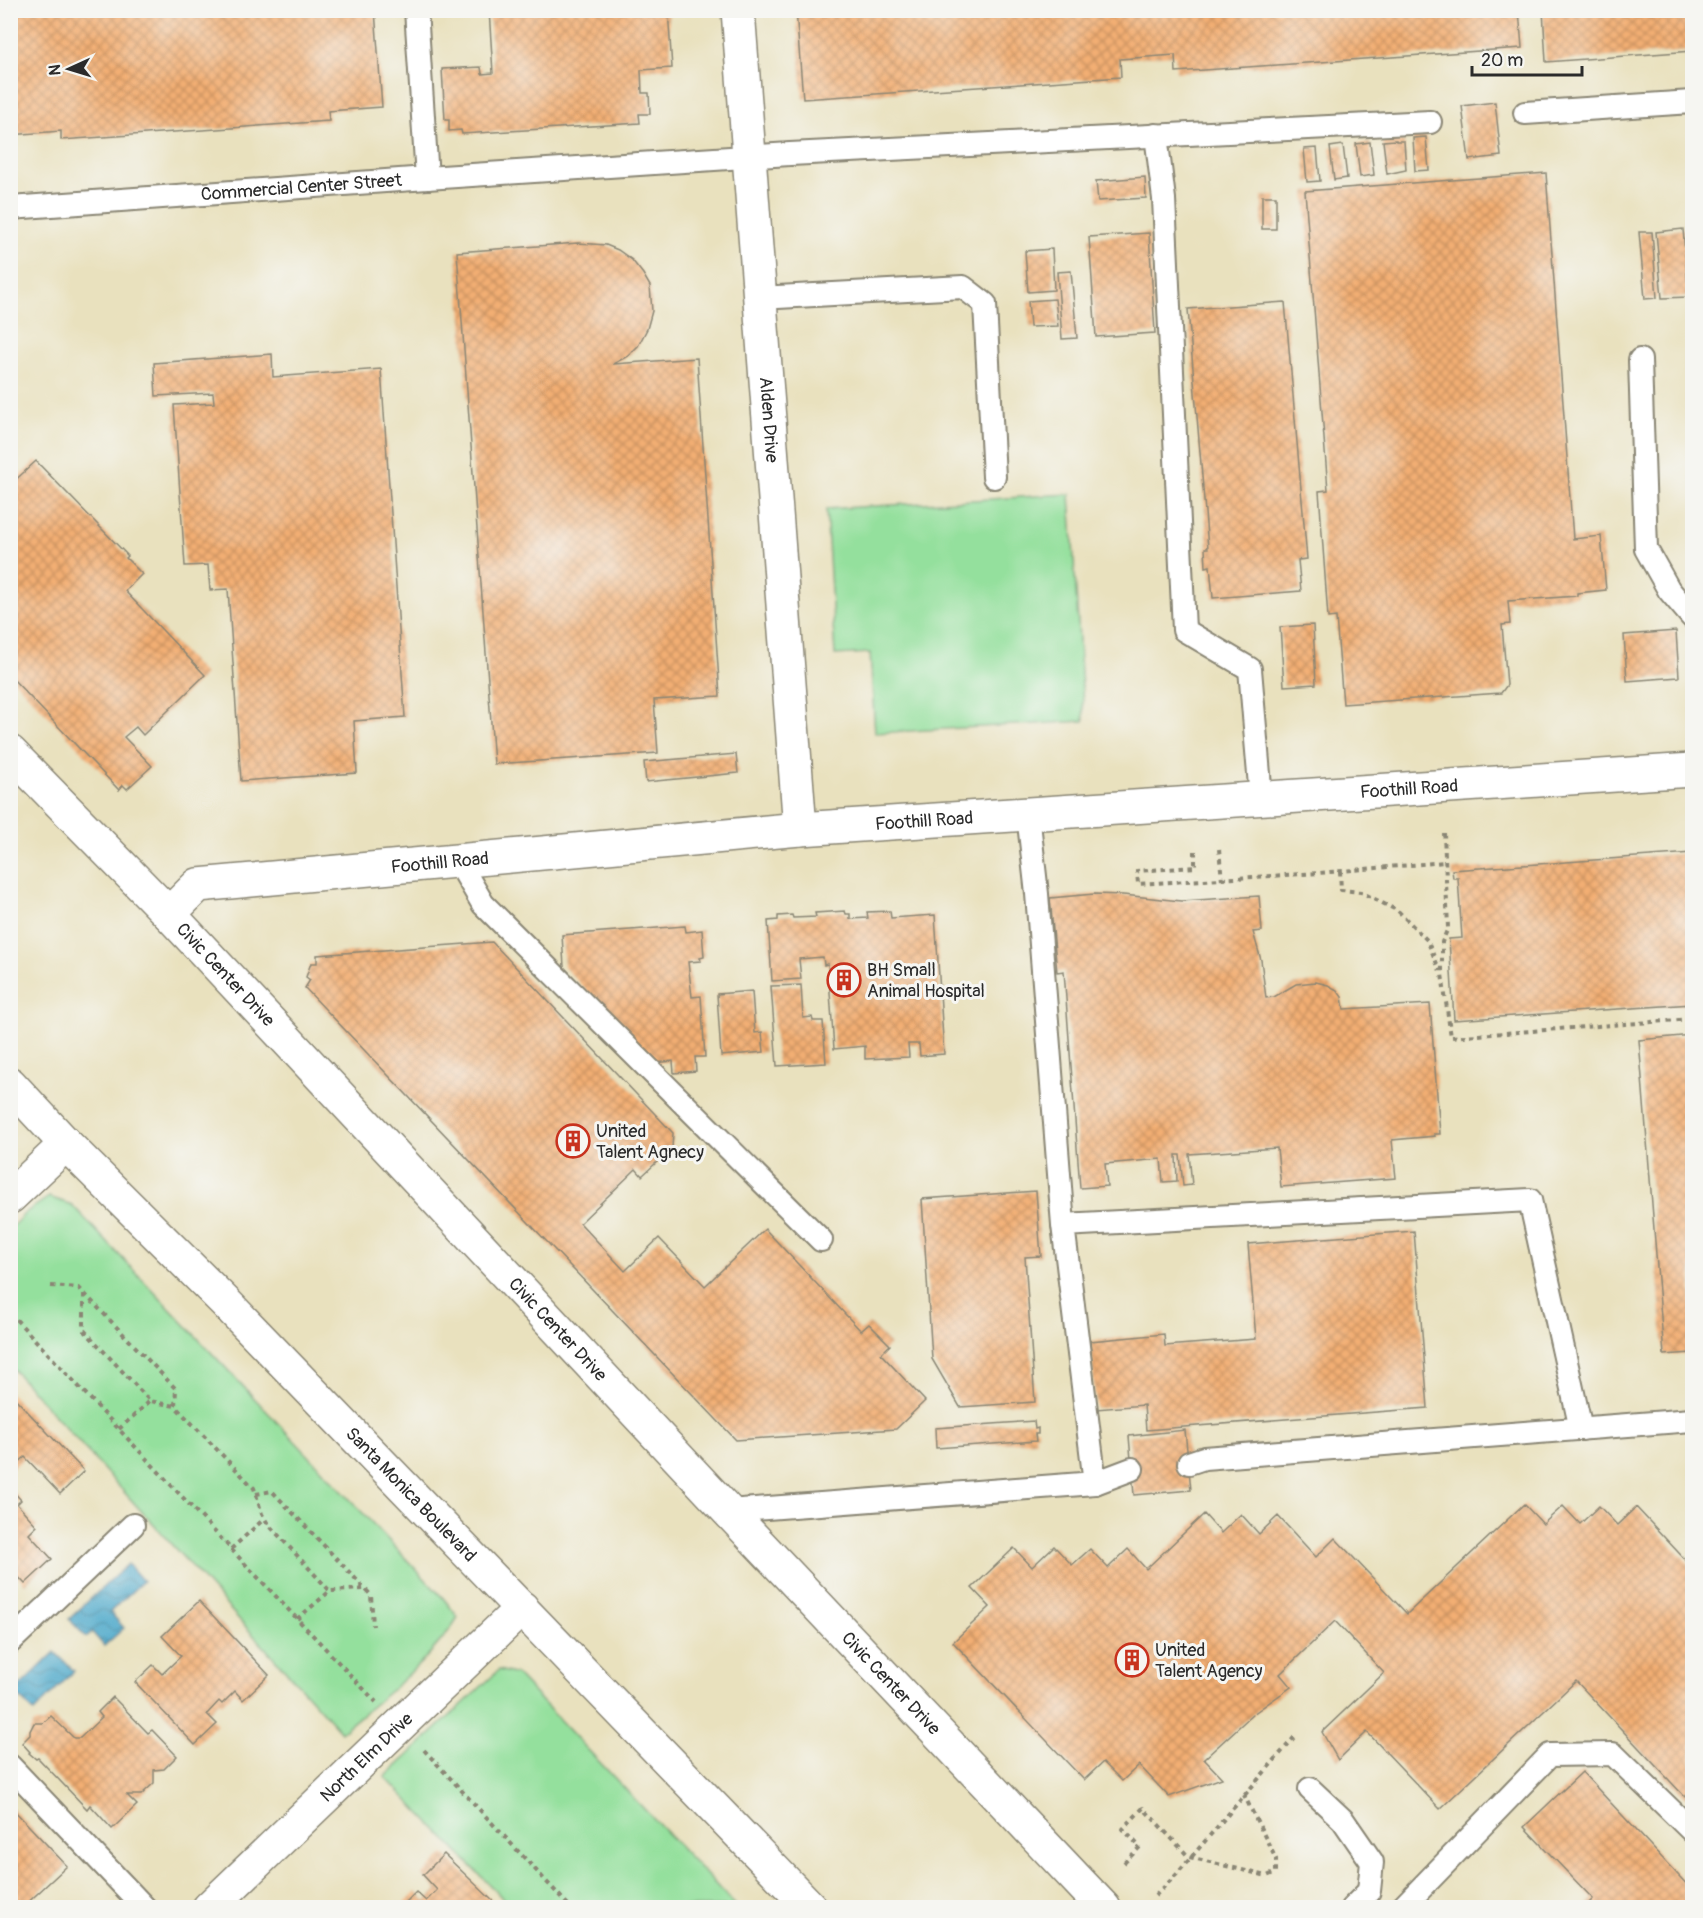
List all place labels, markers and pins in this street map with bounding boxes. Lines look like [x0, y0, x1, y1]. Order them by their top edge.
place label: BH Small Animal Hospital [867, 959, 985, 1003]
building icon: BH Small Animal Hospital [826, 962, 862, 998]
place label: United Talent Agnecy [596, 1120, 704, 1164]
building icon: United Talent Agnecy [555, 1123, 591, 1159]
place label: United Talent Agency [1155, 1639, 1263, 1683]
building icon: United Talent Agency [1114, 1642, 1150, 1678]

